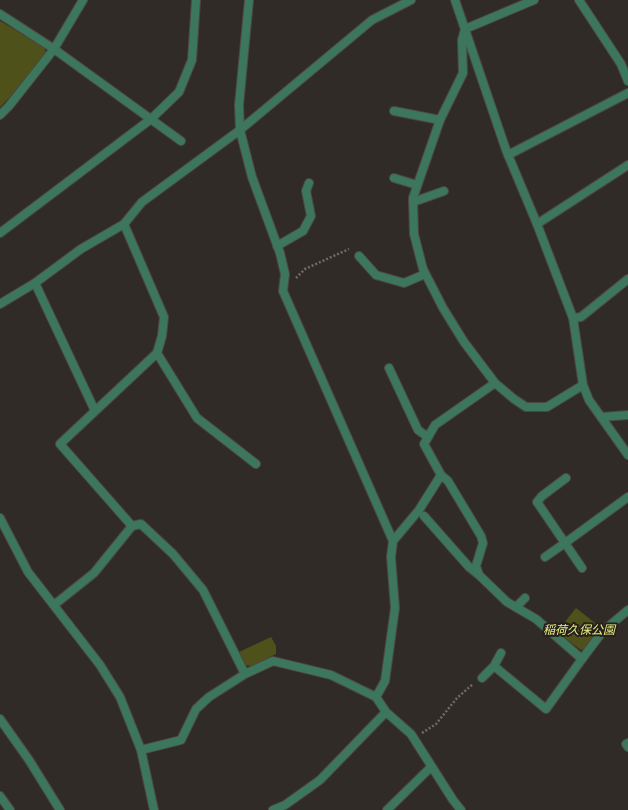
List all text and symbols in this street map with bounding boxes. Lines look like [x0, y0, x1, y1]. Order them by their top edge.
park label: 稲荷久保公園 [543, 623, 615, 637]

